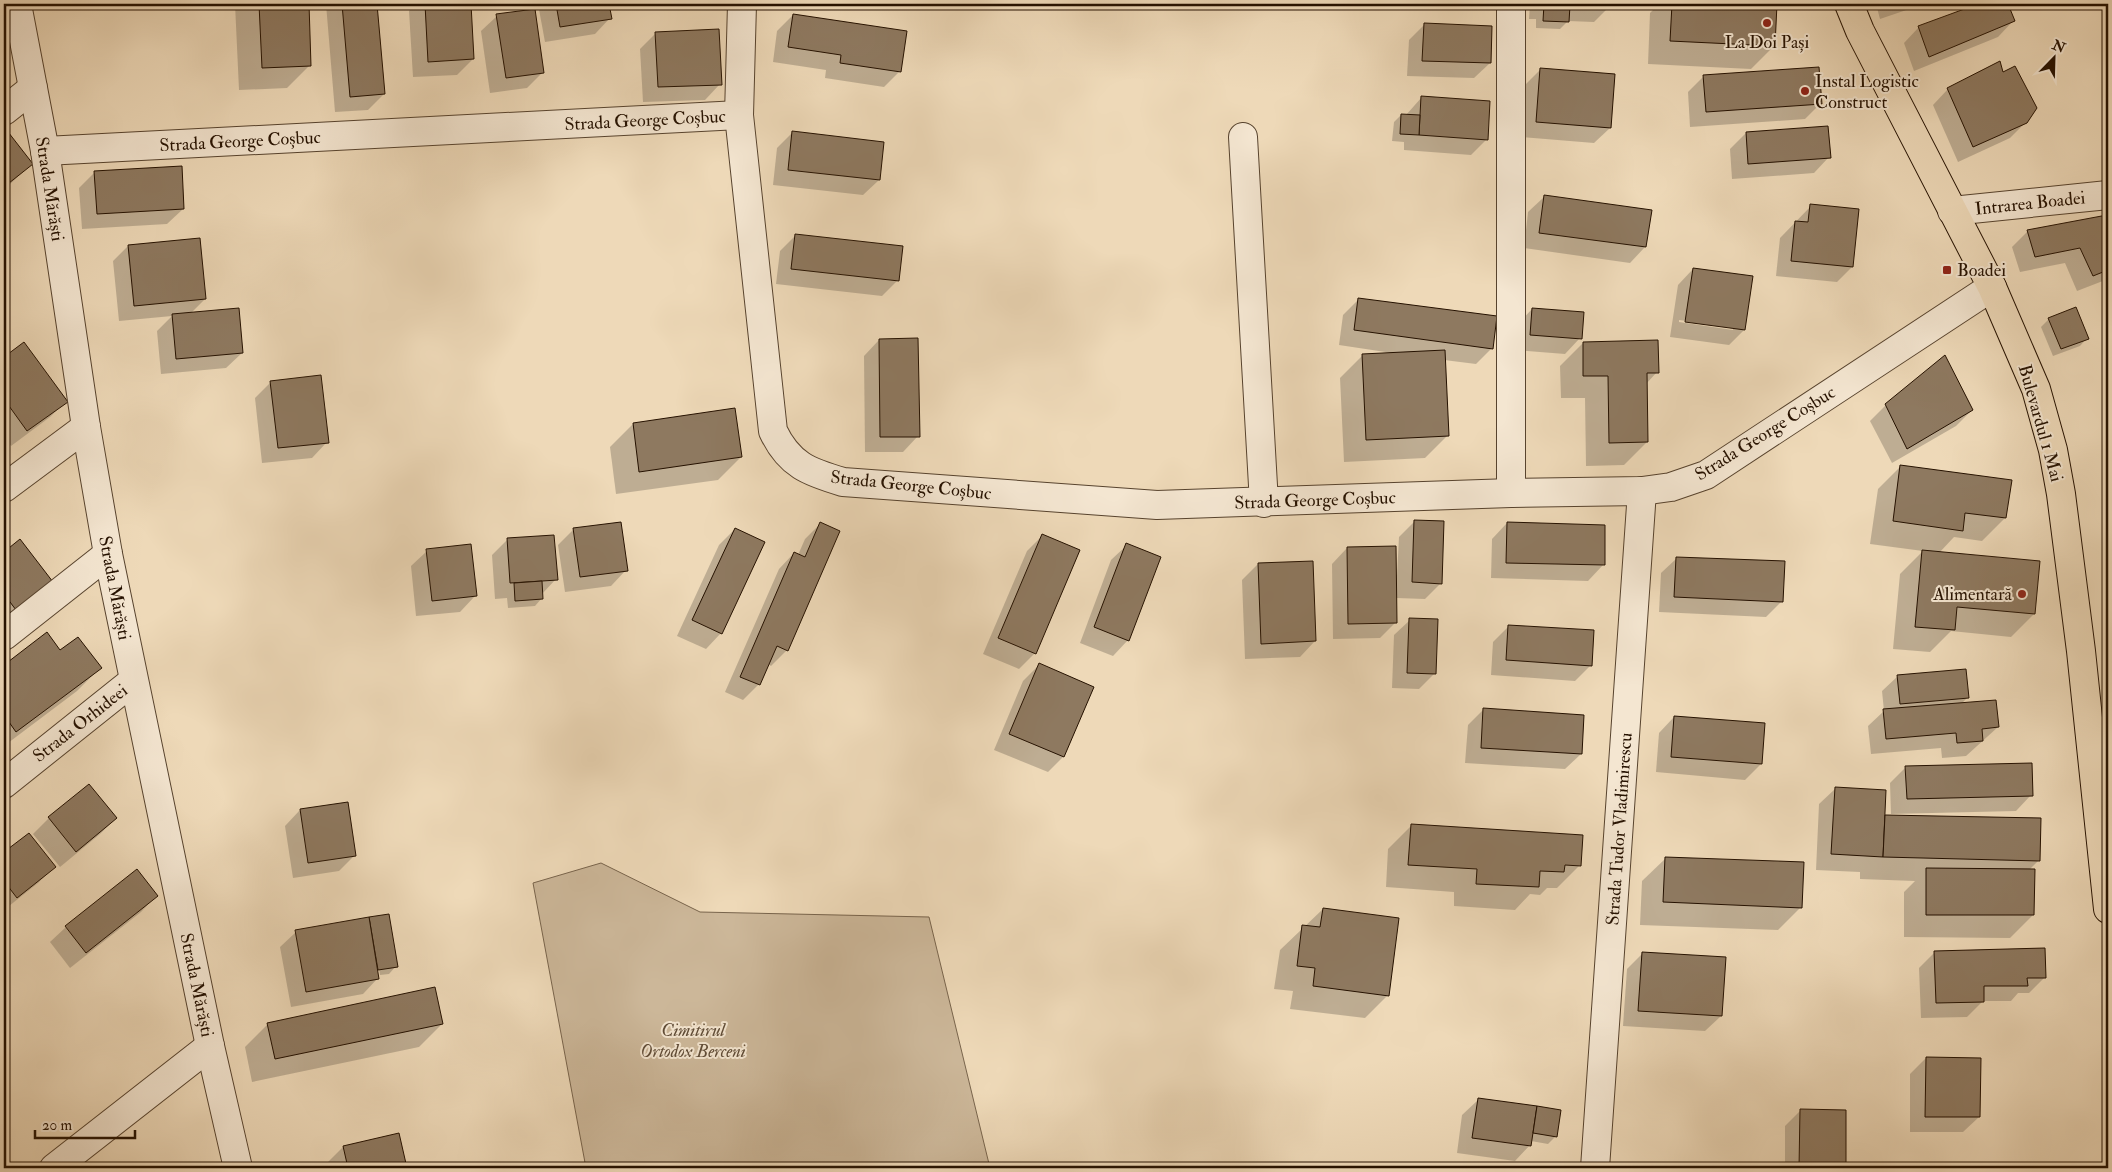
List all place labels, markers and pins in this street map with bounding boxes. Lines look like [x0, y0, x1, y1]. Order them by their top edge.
marker: La Doi Pași [1761, 17, 1773, 29]
place label: La Doi Pași [1725, 31, 1809, 54]
place label: Instal Logistic Construct [1815, 70, 1919, 114]
marker: Instal Logistic Construct [1799, 85, 1811, 97]
place label: Boadei [1957, 259, 2006, 282]
marker: Boadei [1941, 264, 1953, 276]
place label: Alimentară [1932, 583, 2013, 606]
marker: Alimentară [2016, 588, 2028, 600]

